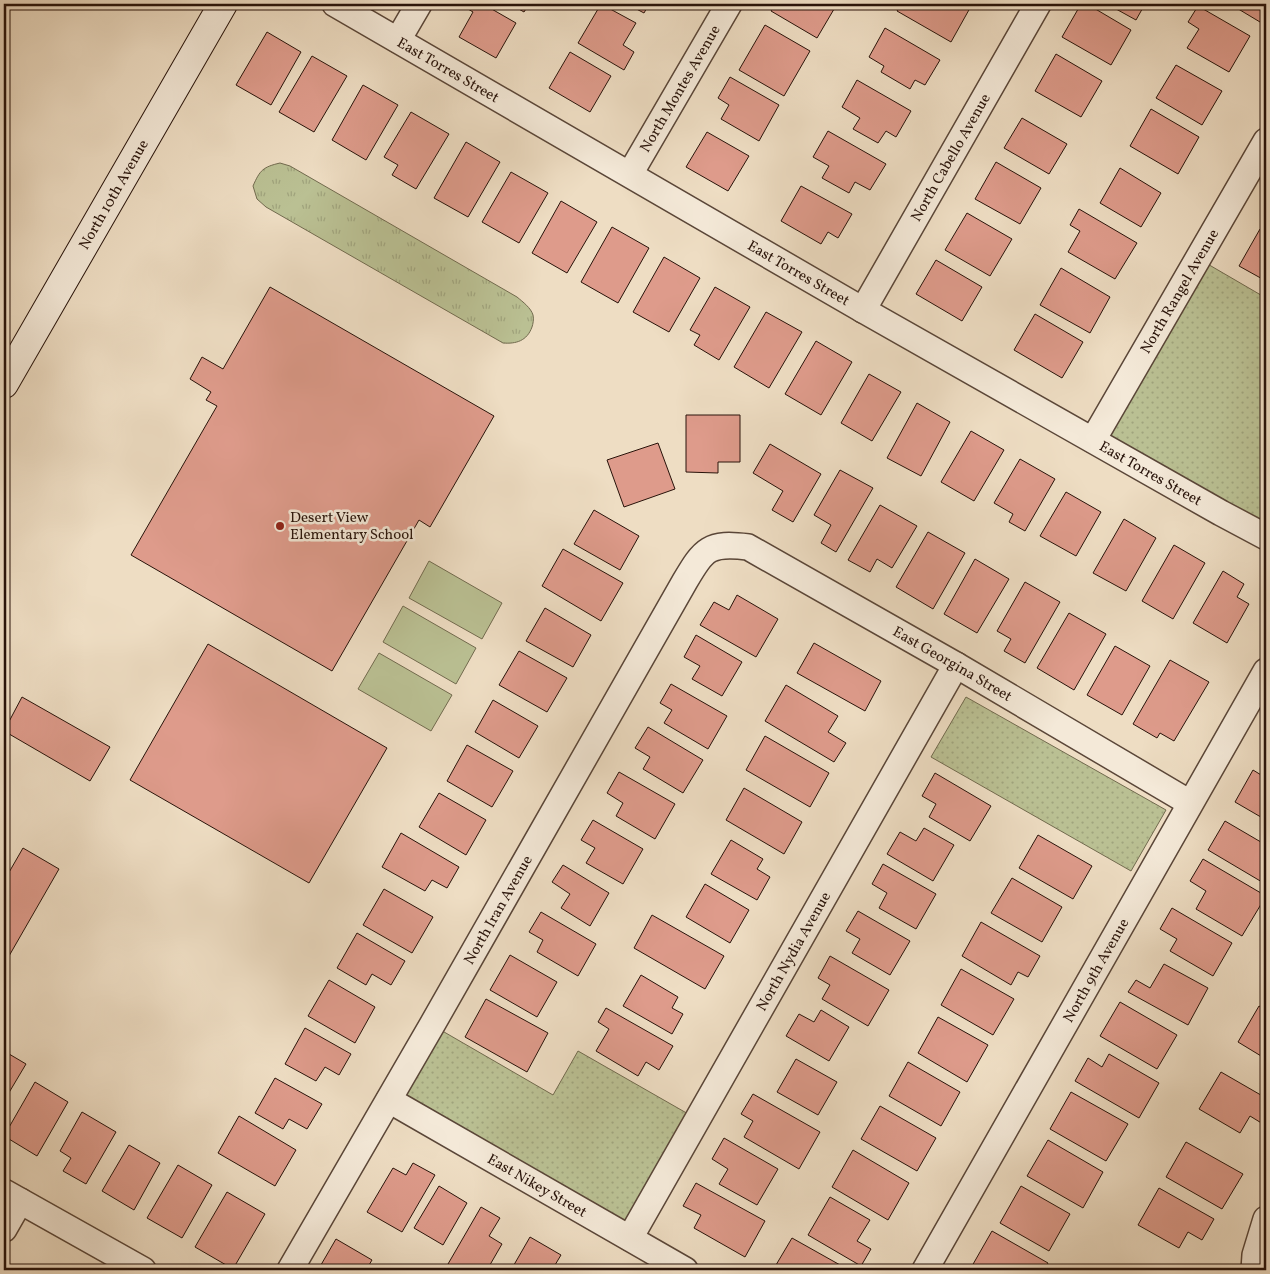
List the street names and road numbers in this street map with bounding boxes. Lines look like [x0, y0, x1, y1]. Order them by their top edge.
street label: North Montes Avenue [636, 22, 726, 157]
street label: East Torres Street [393, 33, 503, 109]
street label: North Cabello Avenue [907, 90, 997, 226]
street label: North 10th Avenue [75, 136, 155, 254]
street label: North Rangel Avenue [1136, 226, 1225, 358]
street label: East Torres Street [743, 236, 853, 312]
street label: East Torres Street [1095, 437, 1205, 512]
street label: East Georgina Street [888, 622, 1015, 708]
street label: North Iran Avenue [460, 852, 539, 969]
street label: North Nydia Avenue [752, 888, 837, 1016]
street label: North 9th Avenue [1059, 915, 1135, 1027]
street label: East Nikey Street [483, 1150, 590, 1223]

